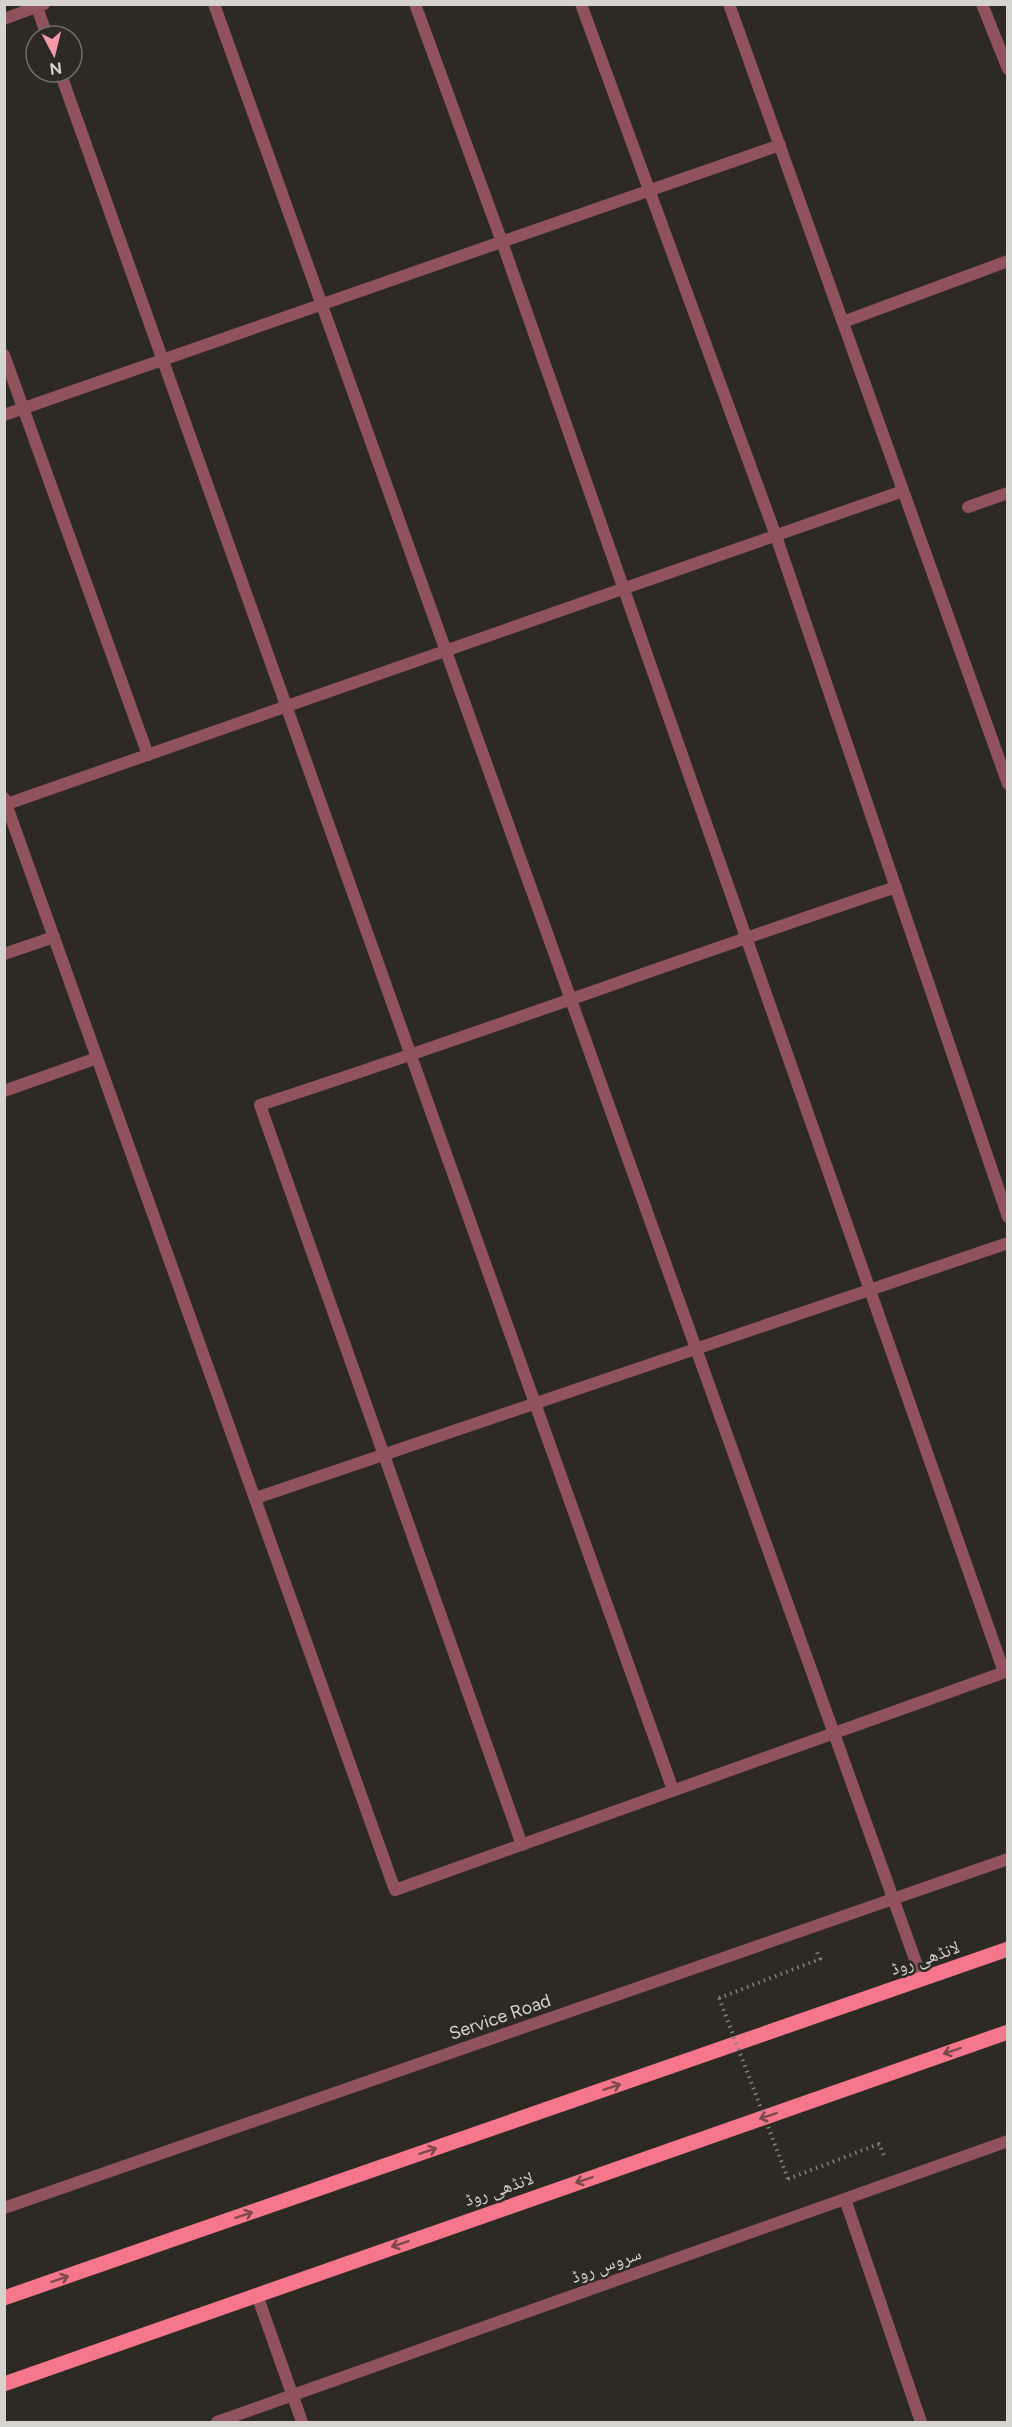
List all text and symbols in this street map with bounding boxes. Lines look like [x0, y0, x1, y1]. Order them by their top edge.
north arrow [24, 24, 84, 84]
text: N [48, 58, 63, 79]
street label: لانڈھی روڈ [888, 1936, 962, 1980]
street label: Service Road [446, 1989, 554, 2045]
one-way arrow [943, 2047, 962, 2058]
one-way arrow [602, 2080, 621, 2091]
one-way arrow [759, 2111, 778, 2122]
one-way arrow [418, 2144, 437, 2155]
street label: لانڈھی روڈ [462, 2167, 536, 2211]
one-way arrow [575, 2176, 594, 2187]
one-way arrow [234, 2208, 253, 2219]
one-way arrow [391, 2240, 410, 2251]
street label: سروس روڈ [568, 2242, 644, 2288]
one-way arrow [50, 2272, 69, 2283]

